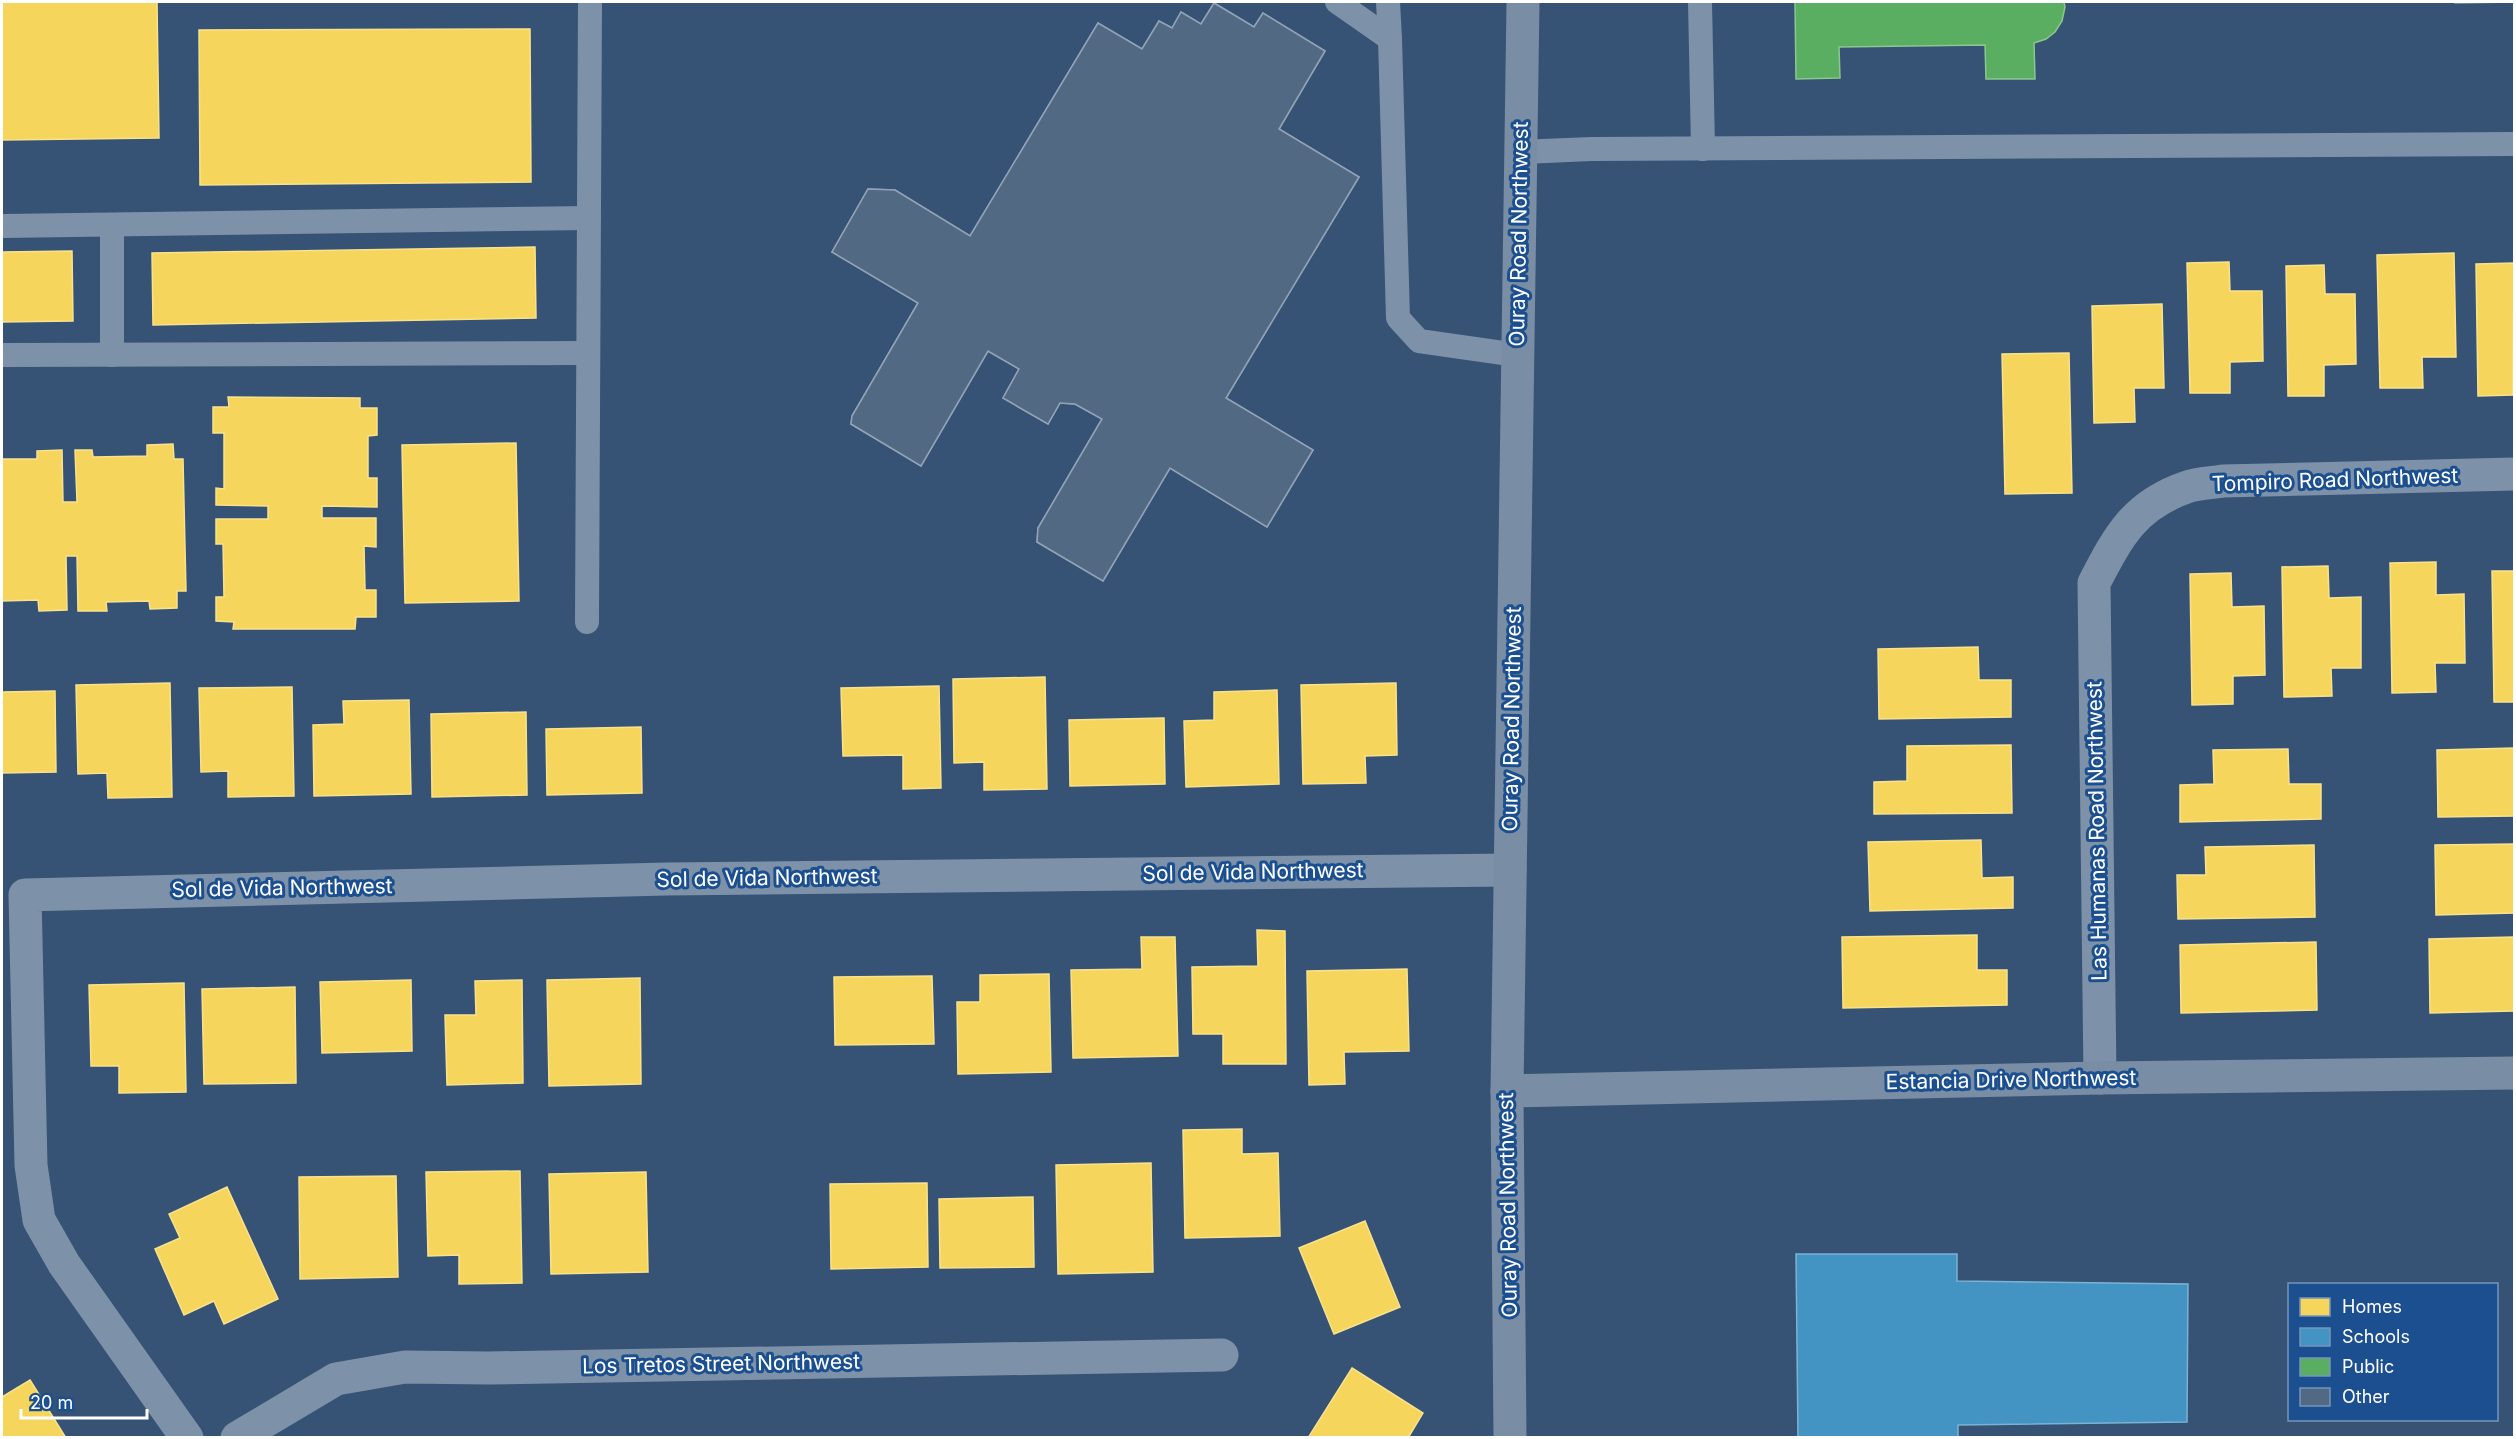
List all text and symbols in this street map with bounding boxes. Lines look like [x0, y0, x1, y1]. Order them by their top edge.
street label: Ouray Road Northwest [1504, 121, 1533, 347]
street label: Tompiro Road Northwest [2211, 463, 2459, 496]
street label: Ouray Road Northwest [1497, 606, 1526, 832]
street label: Las Humanas Road Northwest [2081, 681, 2112, 981]
street label: Sol de Vida Northwest [1142, 857, 1364, 886]
street label: Sol de Vida Northwest [656, 863, 878, 892]
street label: Sol de Vida Northwest [171, 873, 393, 902]
street label: Estancia Drive Northwest [1885, 1065, 2137, 1094]
street label: Ouray Road Northwest [1493, 1092, 1522, 1318]
legend [2288, 1283, 2498, 1421]
text: Homes [2342, 1296, 2402, 1317]
text: Schools [2342, 1326, 2410, 1347]
street label: Los Tretos Street Northwest [582, 1349, 860, 1378]
text: Public [2342, 1356, 2394, 1377]
scale bar [21, 1382, 147, 1420]
text: Other [2342, 1386, 2390, 1407]
text: 20 m [30, 1392, 73, 1413]

